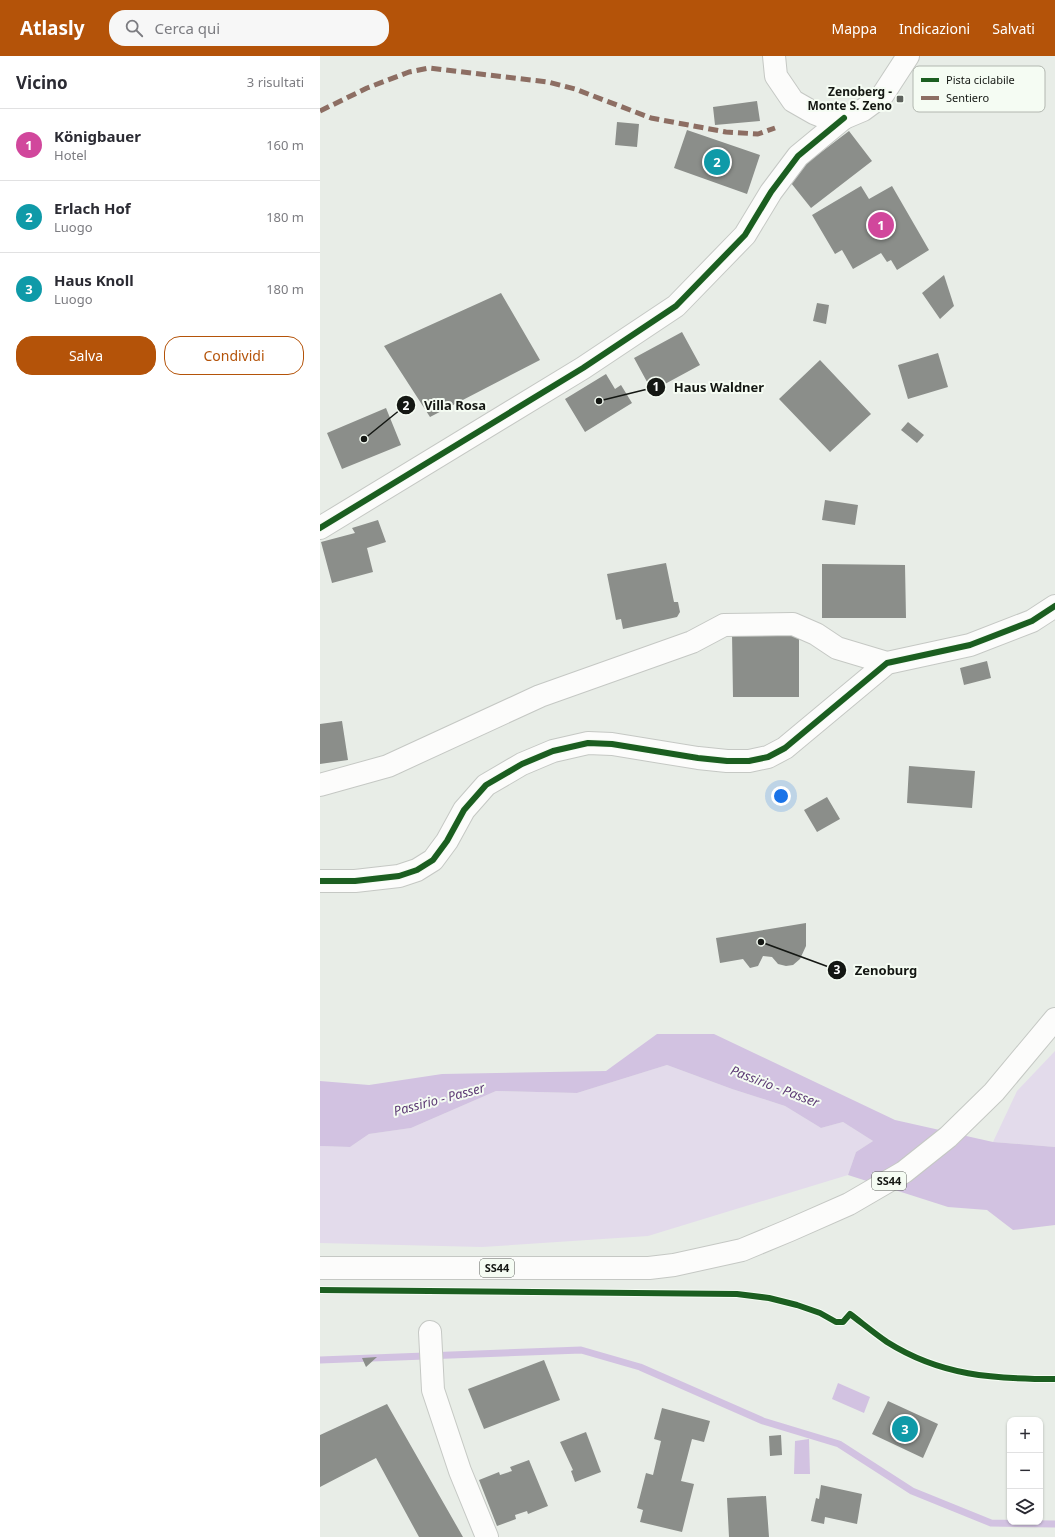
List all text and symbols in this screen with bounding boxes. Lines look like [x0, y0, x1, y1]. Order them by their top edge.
search box [109, 10, 389, 46]
text: Atlasly [20, 15, 85, 41]
icon: search [123, 17, 145, 39]
text: Cerca qui [155, 18, 220, 38]
text: Mappa [831, 19, 877, 38]
text: Indicazioni [899, 19, 970, 38]
text: Salvati [992, 19, 1035, 38]
legend [913, 66, 1045, 112]
text: Vicino [16, 71, 68, 94]
text: Pista ciclabile [946, 72, 1015, 87]
text: 3 risultati [247, 73, 304, 91]
place label: Zenoberg - Monte S. Zeno [807, 83, 892, 114]
text: Sentiero [946, 90, 989, 105]
marker: Zenoberg - Monte S. Zeno [895, 94, 905, 104]
text: Königbauer [54, 126, 141, 146]
text: 1 [25, 136, 33, 154]
text: 160 m [266, 136, 304, 154]
text: Hotel [54, 146, 87, 164]
pin: 2 [704, 147, 730, 177]
text: Erlach Hof [54, 198, 131, 218]
text: 2 [25, 208, 33, 226]
text: 180 m [266, 208, 304, 226]
pin: 1 [868, 210, 894, 240]
text: Luogo [54, 218, 93, 236]
text: Haus Knoll [54, 270, 134, 290]
text: 3 [25, 280, 33, 298]
text: 180 m [266, 280, 304, 298]
text: Luogo [54, 290, 93, 308]
button: Salva [16, 336, 156, 375]
button: Condividi [164, 336, 304, 375]
callout: Haus Waldner [646, 374, 772, 399]
text: 1 [653, 378, 659, 395]
text: Haus Waldner [674, 378, 764, 396]
callout: Villa Rosa [396, 393, 494, 418]
text: Villa Rosa [424, 396, 486, 414]
text: 2 [403, 397, 410, 414]
your location [771, 786, 791, 806]
callout: Zenoburg [827, 957, 925, 982]
text: 3 [834, 961, 841, 978]
text: Zenoburg [855, 961, 917, 979]
water label: Passirio - Passer [728, 1061, 823, 1111]
water label: Passirio - Passer [391, 1078, 487, 1120]
road number: SS44 [872, 1172, 906, 1190]
road number: SS44 [480, 1259, 514, 1277]
pin: 3 [892, 1414, 918, 1444]
map controls [1007, 1417, 1043, 1525]
button: + [1007, 1417, 1043, 1453]
button: − [1007, 1453, 1043, 1489]
button: layers [1007, 1489, 1043, 1525]

